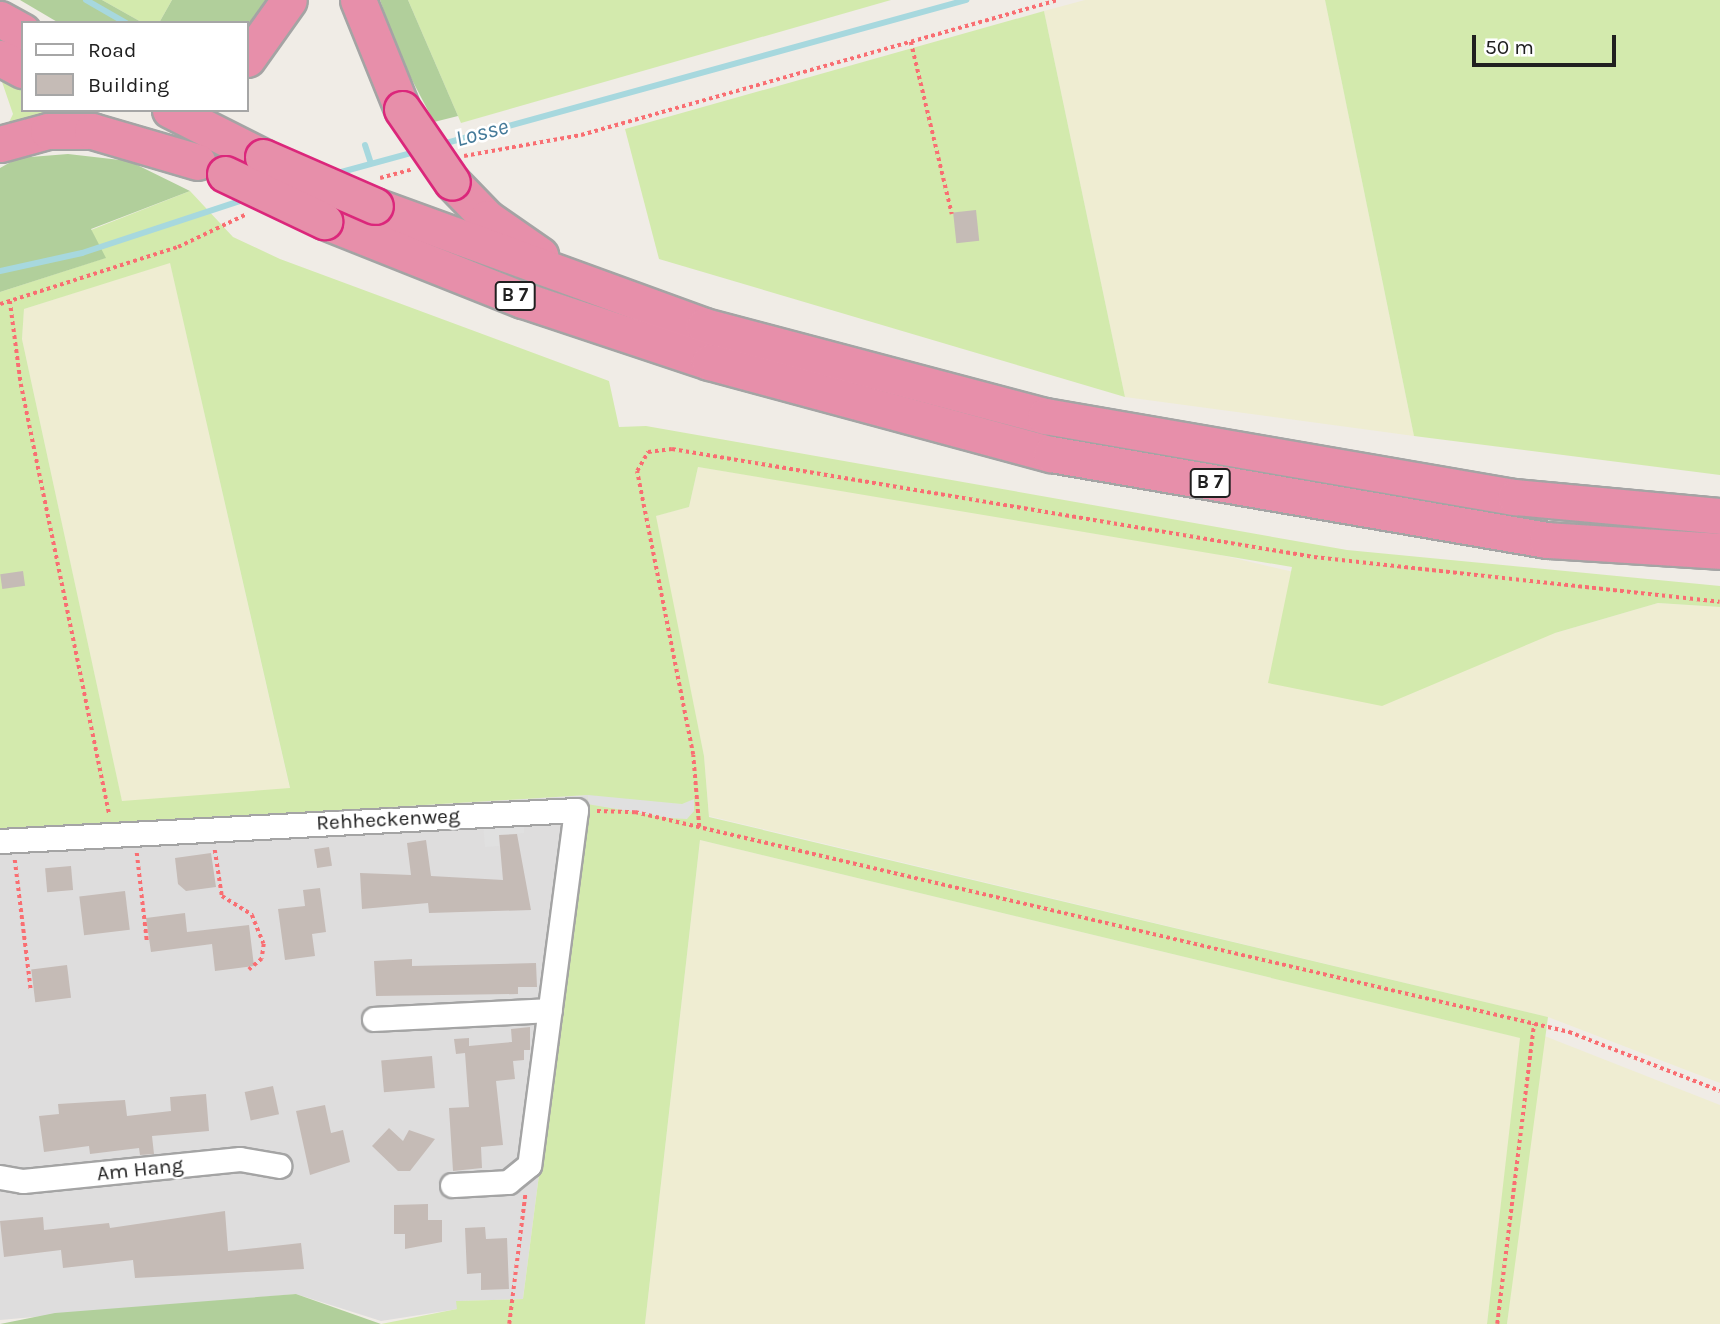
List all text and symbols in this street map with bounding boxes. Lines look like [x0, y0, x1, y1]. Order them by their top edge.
legend [21, 21, 248, 112]
scale bar [1475, 21, 1618, 65]
text: 50 m [1485, 35, 1534, 59]
text: Road [88, 38, 136, 62]
text: Building [88, 73, 169, 97]
water label: Losse [453, 113, 511, 153]
road number: B 7 [494, 280, 536, 312]
road number: B 7 [1189, 468, 1231, 498]
street label: Rehheckenweg [316, 803, 460, 835]
street label: Am Hang [96, 1152, 184, 1186]

